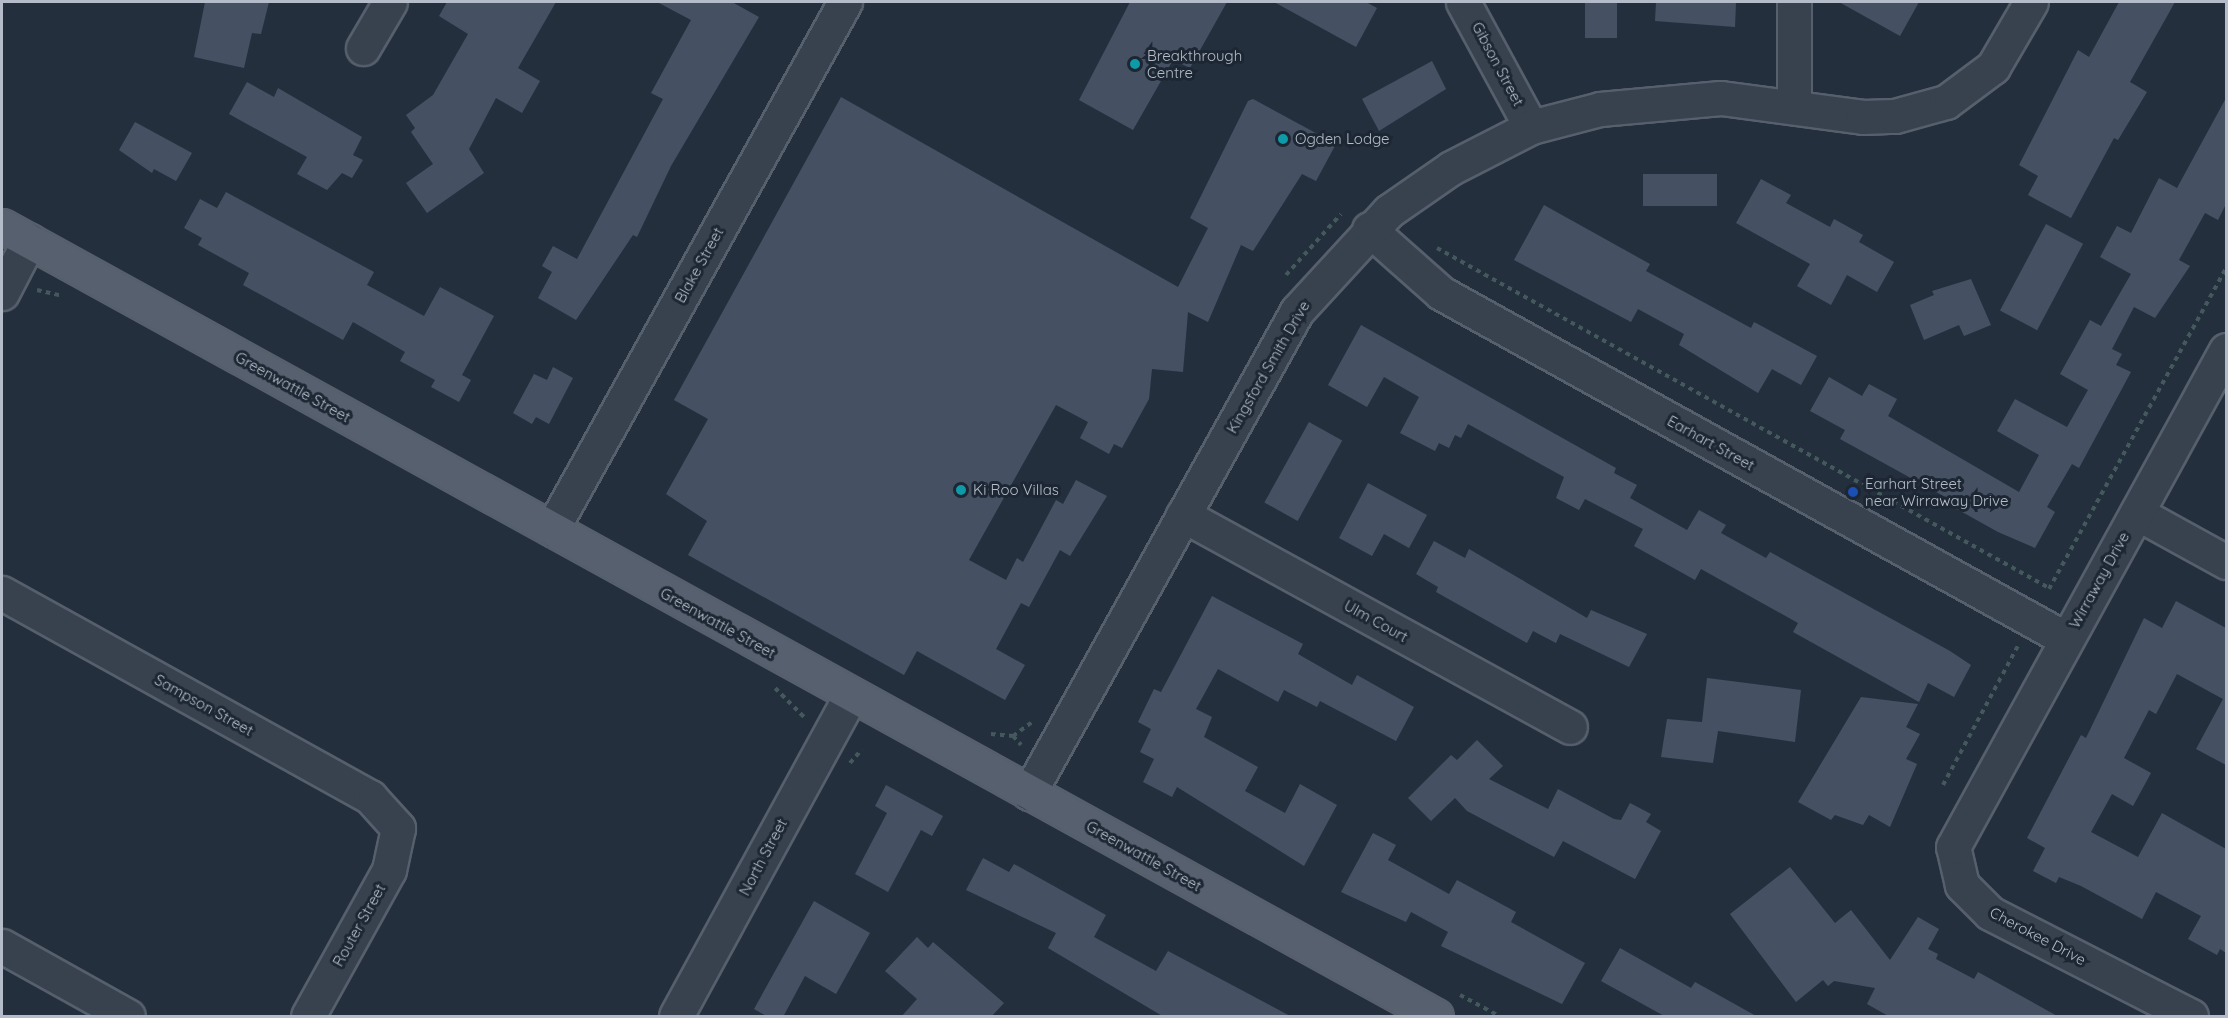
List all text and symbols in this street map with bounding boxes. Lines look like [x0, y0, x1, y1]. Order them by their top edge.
street label: Gibson Street [1468, 19, 1528, 109]
place label: Breakthrough Centre [1147, 46, 1242, 81]
marker: Breakthrough Centre [1128, 57, 1142, 71]
place label: Ogden Lodge [1295, 130, 1390, 148]
marker: Ogden Lodge [1276, 132, 1290, 146]
street label: Blake Street [671, 224, 727, 306]
street label: Kingsford Smith Drive [1223, 298, 1313, 436]
street label: Greenwattle Street [232, 348, 354, 426]
street label: Earhart Street [1664, 412, 1758, 474]
place label: Earhart Street near Wirraway Drive [1865, 474, 2008, 509]
place label: Ki Roo Villas [973, 481, 1059, 499]
marker: Ki Roo Villas [954, 483, 968, 497]
marker: Earhart Street near Wirraway Drive [1846, 485, 1860, 499]
street label: Wirraway Drive [2065, 529, 2133, 631]
street label: Greenwattle Street [657, 584, 779, 662]
street label: Ulm Court [1341, 596, 1411, 646]
street label: Sampson Street [151, 670, 257, 740]
street label: North Street [735, 815, 791, 899]
street label: Greenwattle Street [1083, 817, 1205, 895]
street label: Router Street [329, 880, 389, 970]
street label: Cherokee Drive [1987, 903, 2089, 969]

